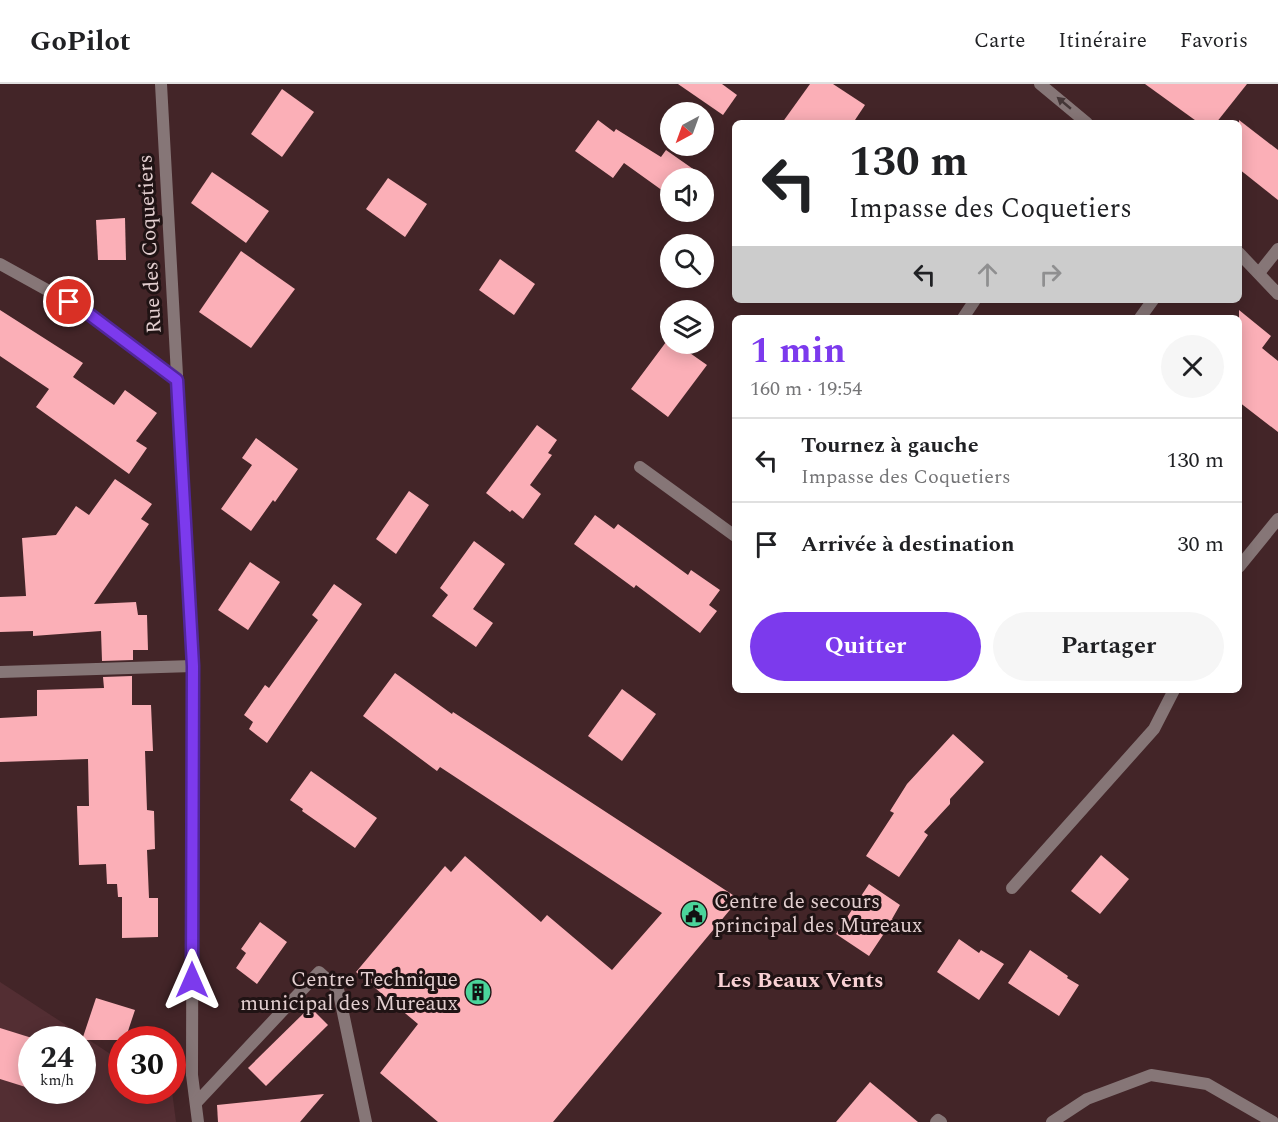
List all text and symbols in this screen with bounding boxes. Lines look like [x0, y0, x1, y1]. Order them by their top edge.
text: GoPilot [30, 20, 131, 63]
text: Carte [974, 25, 1025, 57]
text: Itinéraire [1058, 25, 1147, 57]
text: Favoris [1180, 25, 1248, 57]
one-way arrow [1056, 97, 1072, 110]
north arrow [660, 102, 714, 156]
map controls [660, 102, 714, 354]
text: 130 m [849, 131, 968, 194]
icon: left [750, 144, 828, 222]
street label: Rue des Coquetiers [129, 154, 171, 334]
button: sound [660, 168, 714, 222]
text: Impasse des Coquetiers [849, 188, 1132, 230]
button: search [660, 234, 714, 288]
icon: left [908, 258, 941, 291]
icon: ahead [971, 258, 1004, 291]
icon: right [1034, 258, 1067, 291]
pin [43, 276, 94, 327]
icon: arrive [52, 285, 85, 318]
button: layers [660, 300, 714, 354]
text: 1 min [750, 324, 846, 379]
button: close [1161, 335, 1224, 398]
text: 160 m · 19:54 [750, 374, 862, 404]
text: Tournez à gauche [801, 429, 979, 462]
icon: left [750, 444, 783, 477]
text: 130 m [1167, 444, 1224, 477]
text: Impasse des Coquetiers [801, 462, 1011, 492]
icon: arrive [750, 528, 783, 561]
text: Arrivée à destination [801, 528, 1015, 561]
text: 30 m [1178, 528, 1224, 561]
button: Quitter [750, 612, 981, 681]
button: Partager [993, 612, 1224, 681]
place label: Centre de secours principal des Mureaux [714, 886, 923, 942]
public building icon: Centre de secours principal des Mureaux [679, 899, 709, 929]
position arrow [160, 948, 224, 1012]
place label: Centre Technique municipal des Mureaux [240, 964, 458, 1020]
district label: Les Beaux Vents [716, 964, 884, 997]
building icon: Centre Technique municipal des Mureaux [463, 977, 493, 1007]
speed limit sign: 30 [108, 1026, 186, 1104]
text: 24 [40, 1035, 74, 1081]
text: km/h [40, 1069, 74, 1092]

